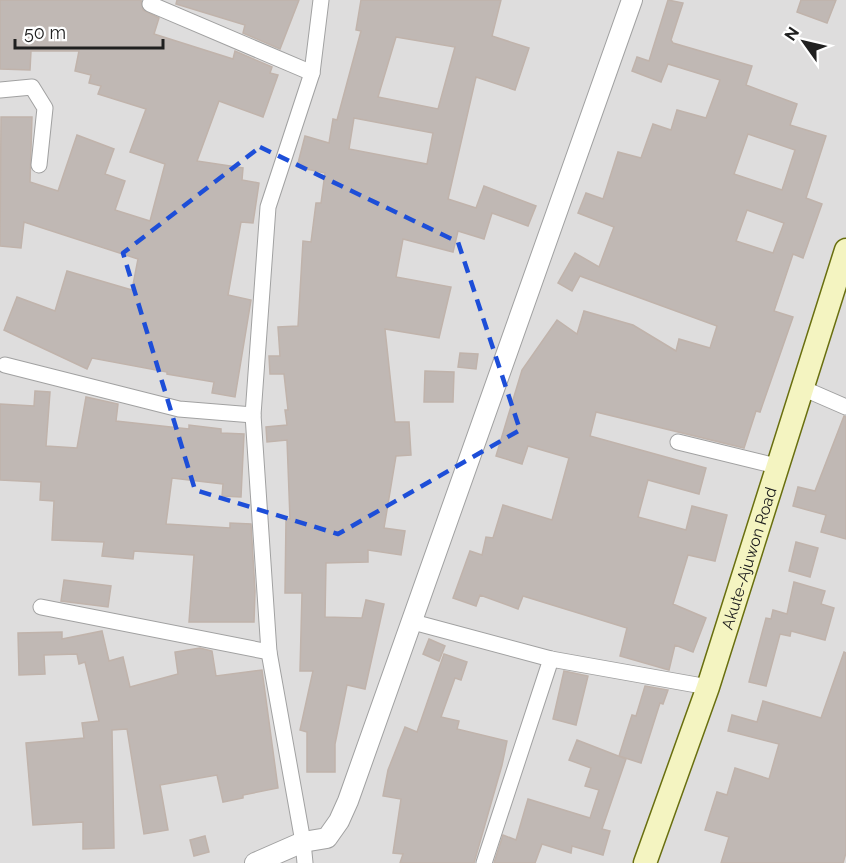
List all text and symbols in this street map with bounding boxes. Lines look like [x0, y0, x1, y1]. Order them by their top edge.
scale bar [15, 12, 164, 50]
north arrow [774, 12, 834, 72]
text: 50 m [24, 22, 66, 43]
text: N [781, 24, 803, 44]
street label: Akute-Ajuwon Road [717, 485, 780, 632]

